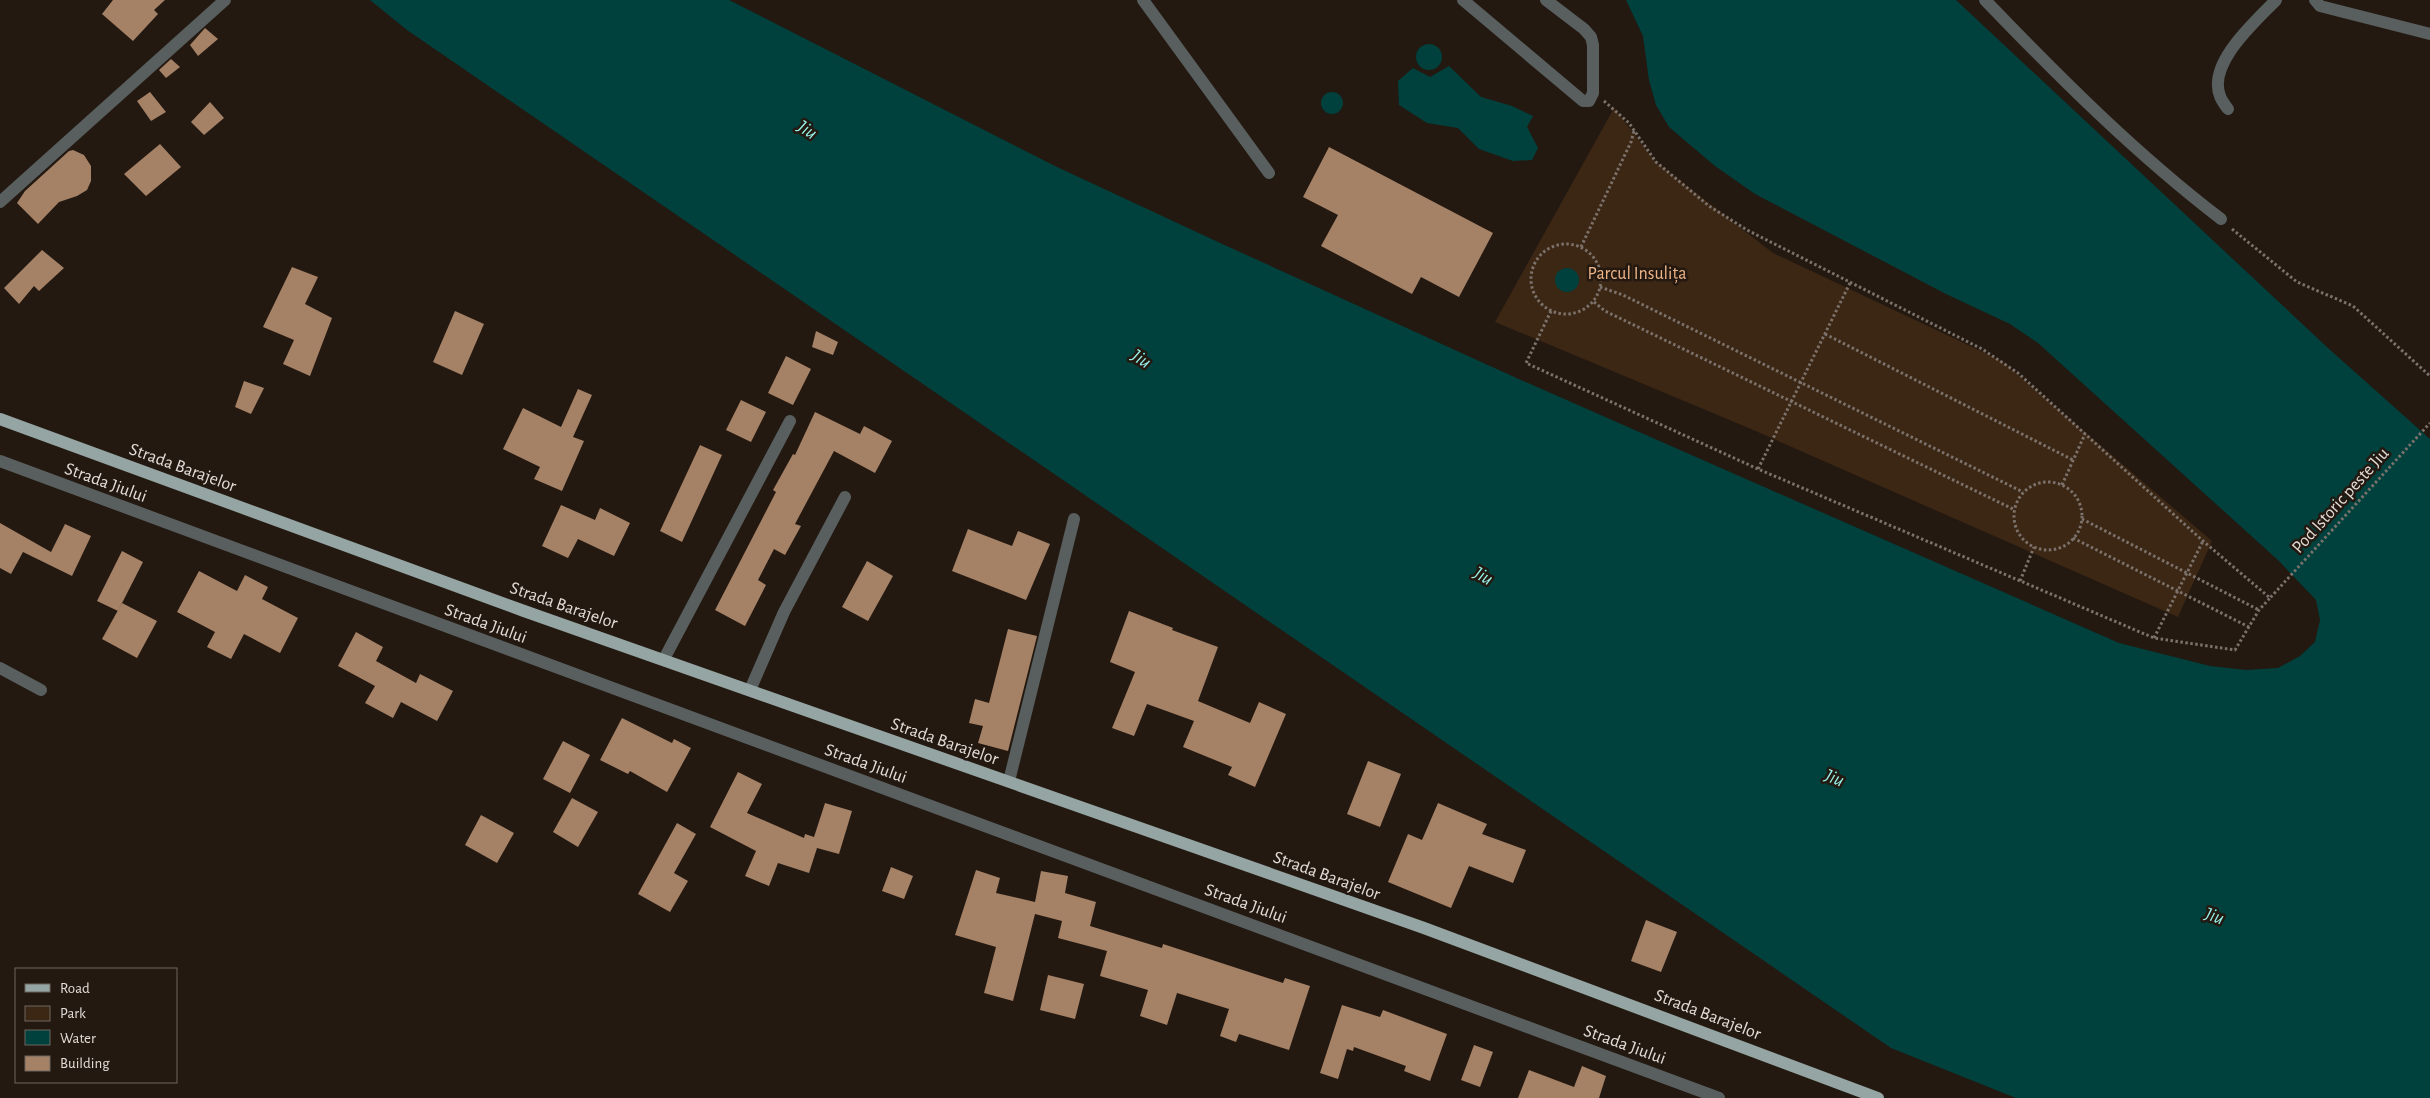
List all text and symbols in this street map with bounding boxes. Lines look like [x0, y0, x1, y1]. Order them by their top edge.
water label: Jiu [793, 117, 820, 143]
park label: Parcul Insulița [1588, 265, 1686, 284]
water label: Jiu [1127, 346, 1154, 372]
street label: Strada Barajelor [127, 440, 239, 496]
street label: Pod Istoric peste Jiu [2289, 444, 2393, 557]
street label: Strada Jiului [62, 460, 149, 506]
water label: Jiu [1470, 563, 1496, 589]
street label: Strada Barajelor [508, 579, 620, 633]
street label: Strada Jiului [442, 601, 529, 647]
street label: Strada Barajelor [889, 715, 1001, 769]
street label: Strada Jiului [822, 741, 909, 787]
water label: Jiu [1821, 766, 1847, 791]
street label: Strada Barajelor [1271, 848, 1383, 904]
street label: Strada Jiului [1202, 881, 1289, 927]
water label: Jiu [2201, 904, 2227, 929]
legend [15, 968, 178, 1083]
text: Road [60, 981, 90, 996]
street label: Strada Barajelor [1652, 986, 1764, 1044]
text: Park [60, 1006, 86, 1021]
street label: Strada Jiului [1581, 1022, 1668, 1068]
text: Water [60, 1031, 96, 1046]
text: Building [60, 1056, 110, 1071]

